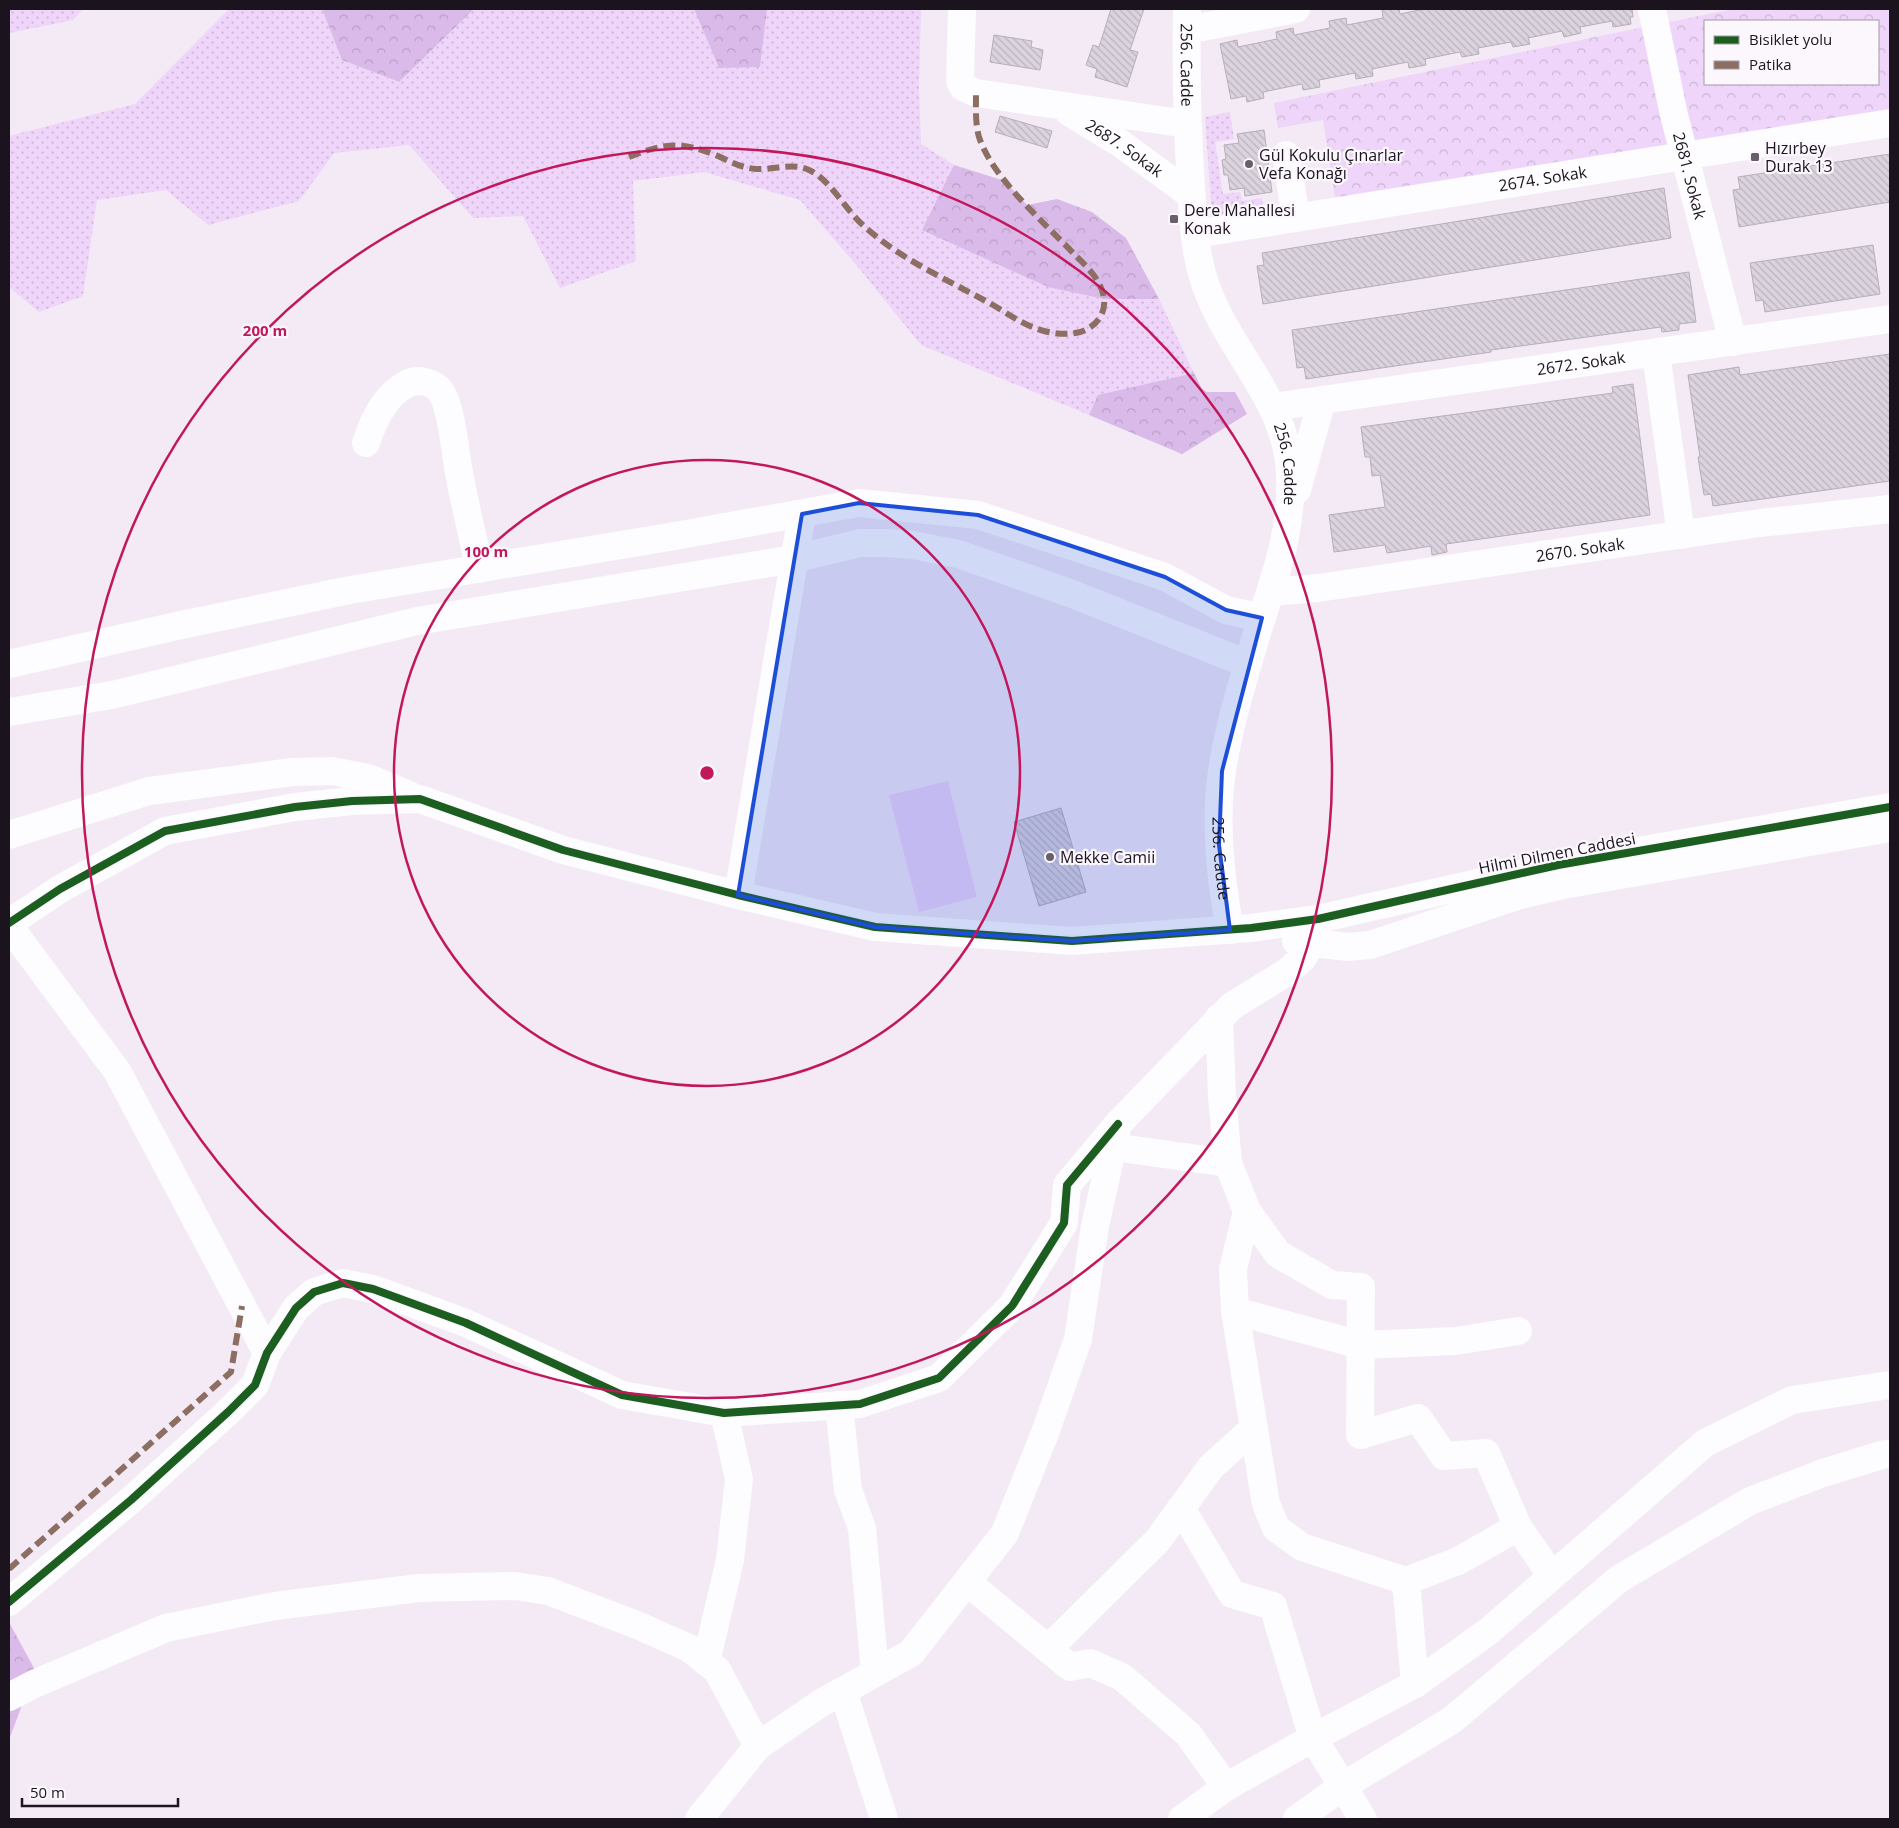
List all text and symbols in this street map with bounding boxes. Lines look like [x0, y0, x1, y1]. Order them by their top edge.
legend [1704, 20, 1879, 85]
street label: 256. Cadde [1176, 23, 1198, 107]
text: Bisiklet yolu [1749, 29, 1832, 49]
text: Patika [1749, 54, 1792, 74]
street label: 2687. Sokak [1082, 114, 1168, 182]
street label: 2681. Sokak [1668, 130, 1712, 222]
place label: Hızırbey Durak 13 [1765, 137, 1833, 177]
place label: Gül Kokulu Çınarlar Vefa Konağı [1259, 144, 1404, 184]
marker: Hızırbey Durak 13 [1749, 151, 1761, 163]
marker: Gül Kokulu Çınarlar Vefa Konağı [1243, 158, 1255, 170]
street label: 2674. Sokak [1497, 161, 1589, 196]
place label: Dere Mahallesi Konak [1184, 199, 1295, 239]
marker: Dere Mahallesi Konak [1168, 213, 1180, 225]
text: 200 m [243, 320, 287, 340]
street label: 2672. Sokak [1535, 346, 1627, 380]
street label: 256. Cadde [1269, 419, 1301, 506]
street label: 2670. Sokak [1534, 532, 1626, 567]
text: 100 m [464, 541, 508, 561]
centre of rings [698, 764, 716, 782]
street label: 256. Cadde [1208, 817, 1236, 901]
street label: Hilmi Dilmen Caddesi [1477, 827, 1637, 879]
place label: Mekke Camii [1060, 846, 1155, 868]
marker: Mekke Camii [1044, 851, 1056, 863]
scale bar [22, 1776, 179, 1808]
text: 50 m [30, 1782, 65, 1802]

